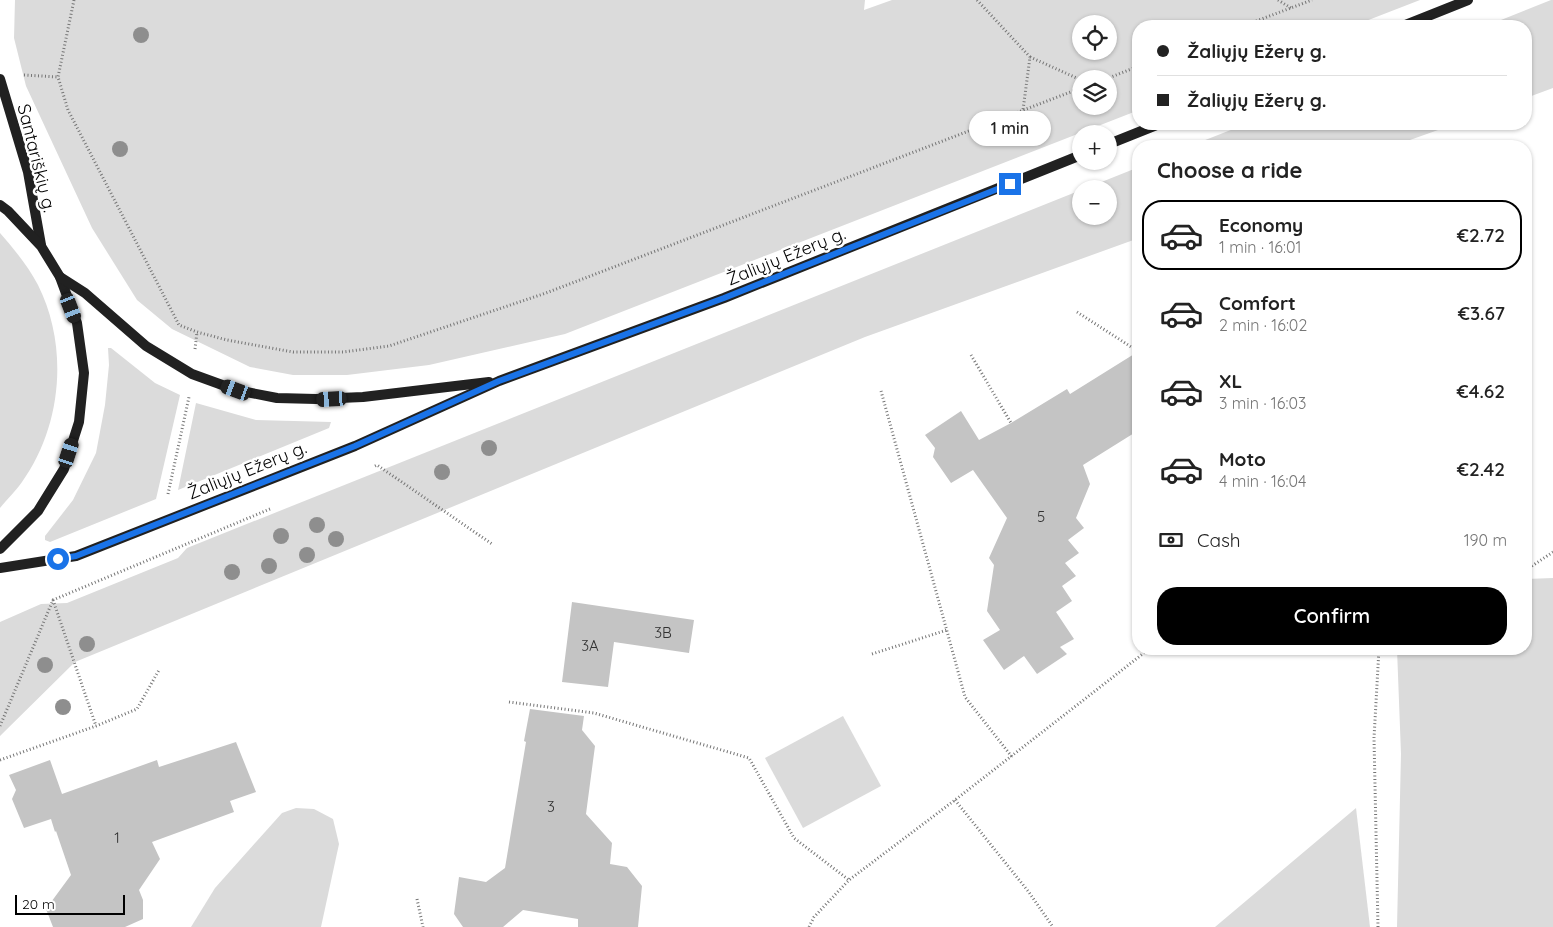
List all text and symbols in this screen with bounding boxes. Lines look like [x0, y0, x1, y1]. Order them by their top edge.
map controls [1072, 15, 1117, 225]
button: locate [1072, 15, 1117, 60]
text: Žaliųjų Ežerų g. [1187, 39, 1327, 63]
button: layers [1072, 70, 1117, 115]
text: Žaliųjų Ežerų g. [1187, 88, 1327, 112]
street label: Santariškių g. [12, 101, 62, 215]
callout: 1 min [969, 111, 1051, 146]
text: 1 min [991, 118, 1029, 138]
button: + [1072, 125, 1117, 170]
text: Choose a ride [1157, 156, 1302, 184]
route end [999, 173, 1021, 195]
button: − [1072, 180, 1117, 225]
icon: car [1159, 213, 1204, 258]
text: Economy [1219, 213, 1303, 237]
street label: Žaliųjų Ežerų g. [723, 222, 849, 290]
text: €2.72 [1457, 223, 1505, 247]
text: 1 min · 16:01 [1219, 237, 1301, 257]
car [58, 291, 83, 325]
icon: car [1159, 291, 1204, 336]
text: Comfort [1219, 291, 1296, 315]
text: €3.67 [1458, 301, 1505, 325]
text: 2 min · 16:02 [1219, 315, 1307, 335]
icon: car [1159, 369, 1204, 414]
text: XL [1219, 369, 1242, 393]
car [219, 378, 252, 402]
text: €4.62 [1457, 379, 1505, 403]
car [316, 391, 347, 407]
text: 3 min · 16:03 [1219, 393, 1306, 413]
car [57, 436, 80, 470]
street label: Žaliųjų Ežerų g. [184, 436, 310, 504]
icon: car [1159, 447, 1204, 492]
text: Moto [1219, 447, 1266, 471]
text: €2.42 [1457, 457, 1505, 481]
text: 4 min · 16:04 [1219, 471, 1306, 491]
house number: 5 [1037, 507, 1045, 526]
icon: cash [1157, 526, 1185, 554]
text: Cash [1197, 528, 1241, 552]
text: 190 m [1464, 530, 1507, 550]
route start [47, 548, 69, 570]
button: Confirm [1157, 587, 1507, 645]
house number: 3B [654, 623, 672, 642]
house number: 3A [581, 636, 599, 655]
house number: 3 [547, 797, 555, 816]
house number: 1 [114, 828, 120, 847]
scale bar [15, 892, 125, 915]
text: 20 m [22, 895, 55, 913]

